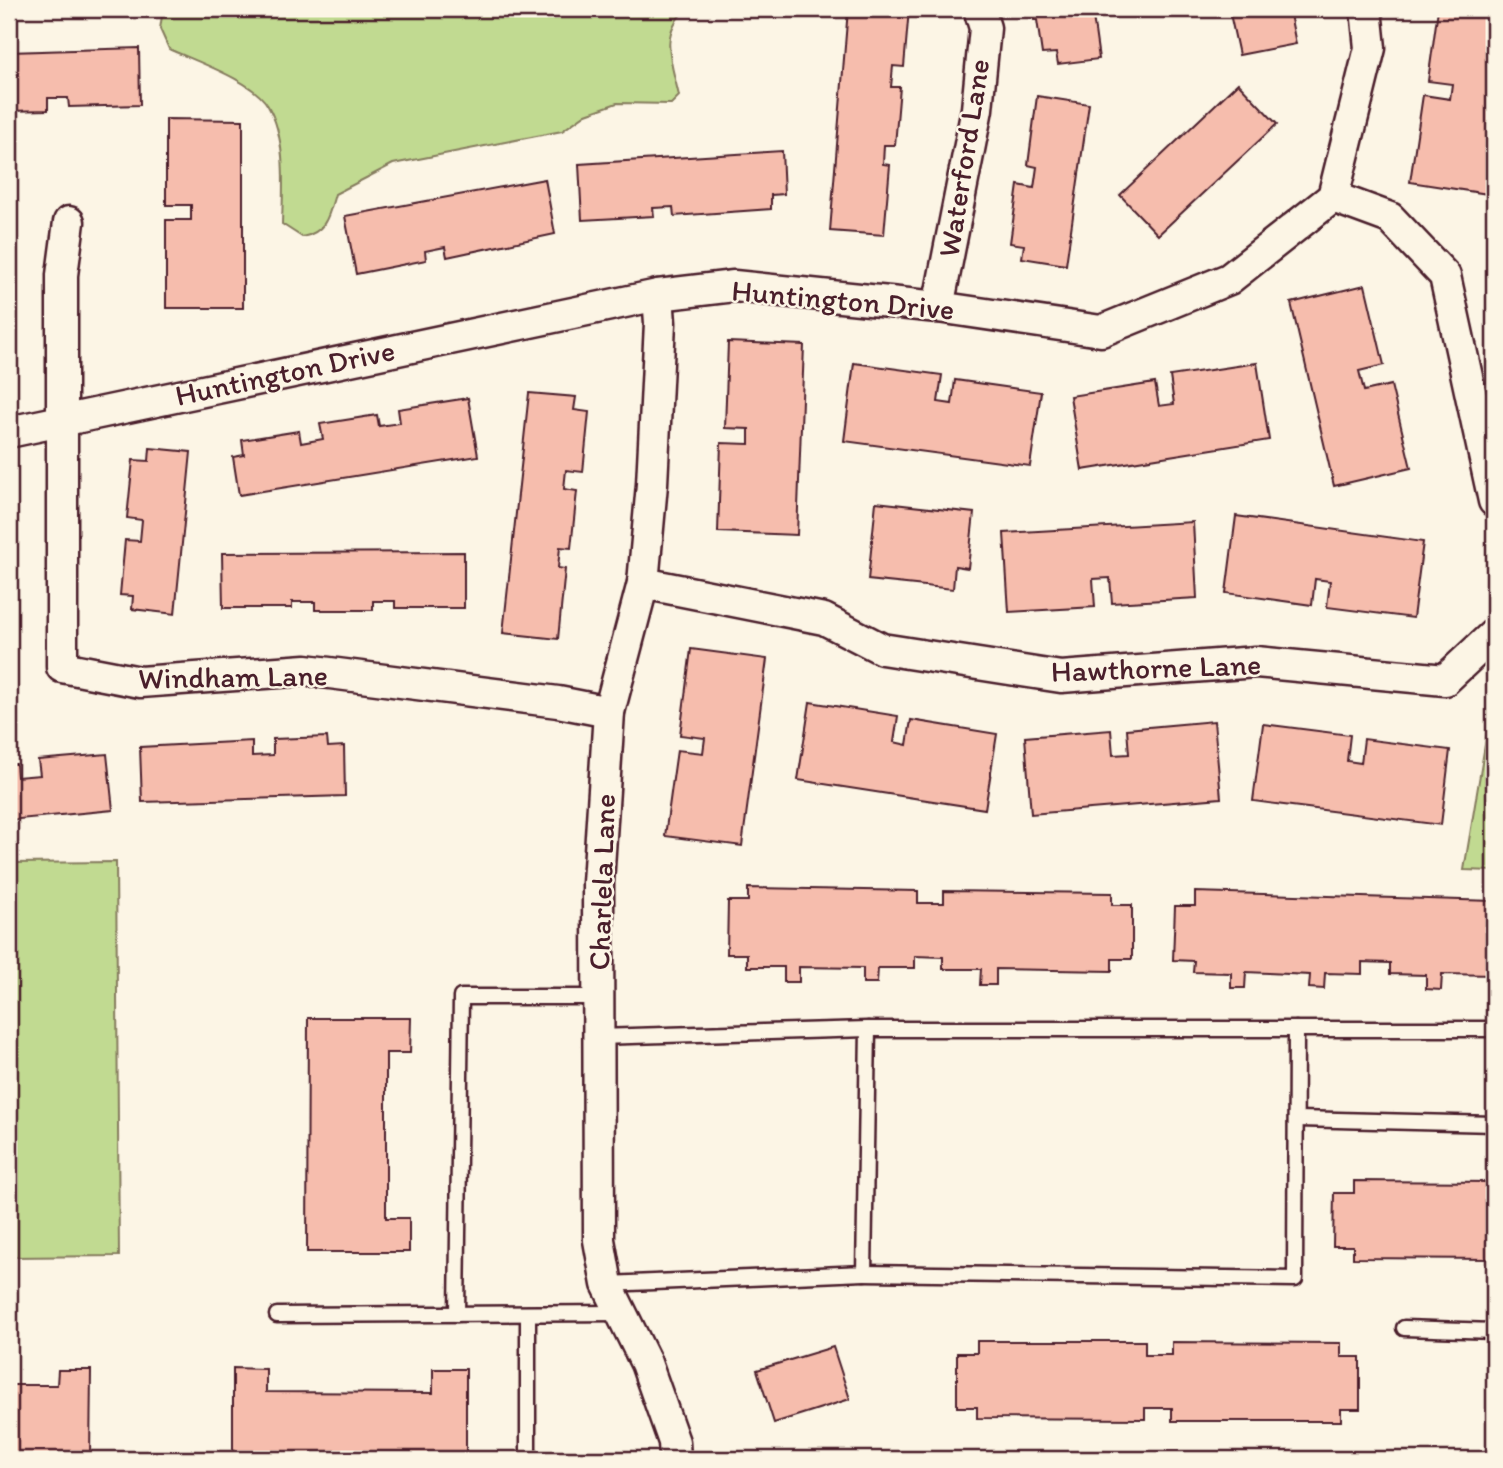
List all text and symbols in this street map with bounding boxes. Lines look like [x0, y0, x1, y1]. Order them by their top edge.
street label: Waterford Lane [930, 56, 997, 260]
street label: Huntington Drive [730, 271, 956, 328]
street label: Huntington Drive [172, 331, 398, 414]
street label: Hawthorne Lane [1050, 645, 1262, 690]
street label: Windham Lane [138, 656, 328, 697]
street label: Charlela Lane [580, 793, 623, 971]

